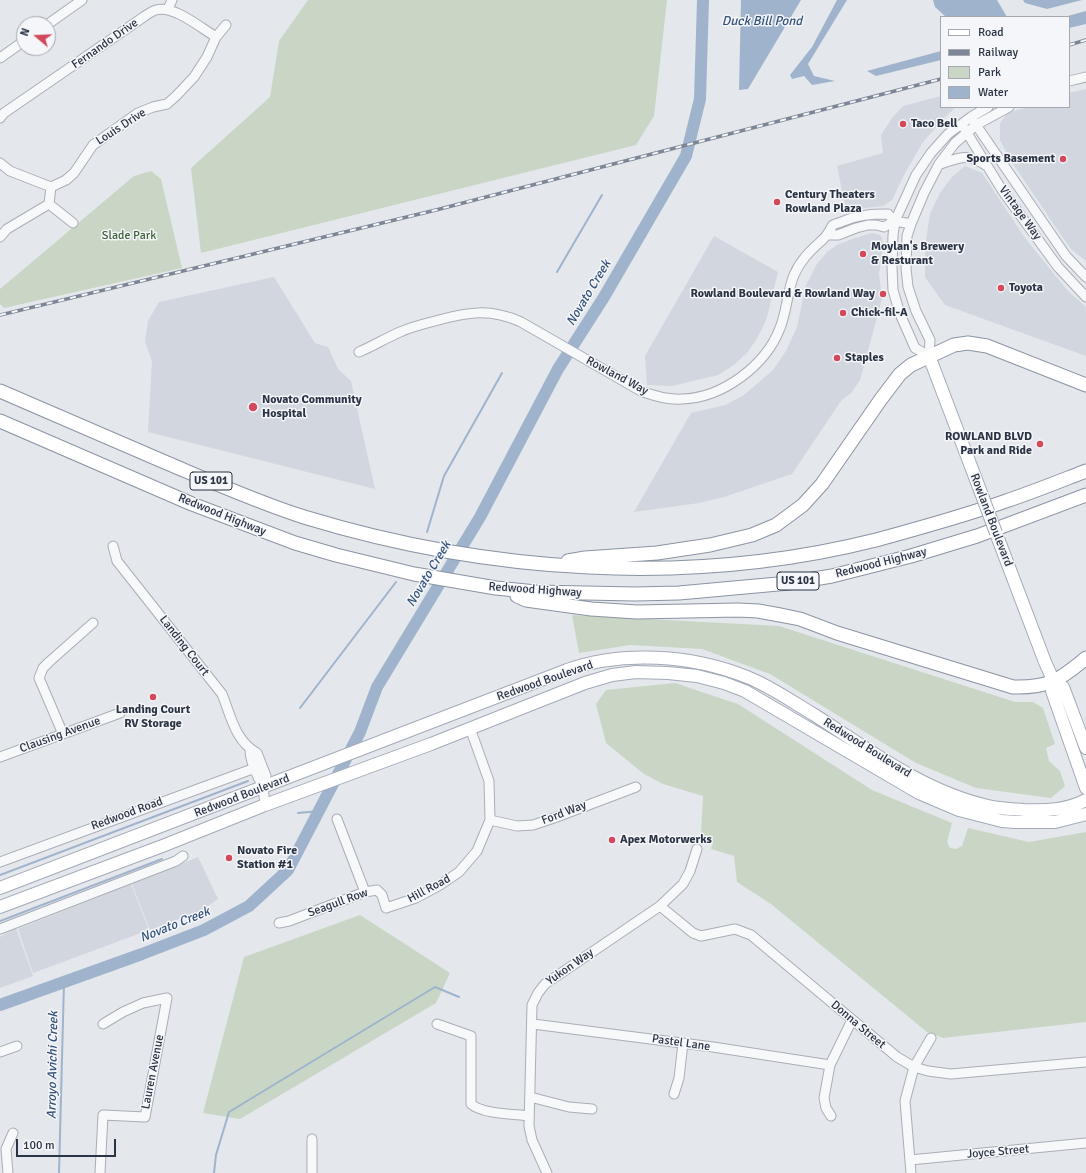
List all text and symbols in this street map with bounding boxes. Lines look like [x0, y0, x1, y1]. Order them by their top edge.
water label: Duck Bill Pond [722, 14, 802, 30]
north arrow [16, 16, 56, 56]
street label: Fernando Drive [69, 16, 141, 72]
legend [940, 16, 1070, 108]
text: Road [978, 25, 1004, 40]
text: N [18, 27, 33, 38]
text: Railway [978, 45, 1018, 60]
text: Park [978, 65, 1001, 80]
text: Water [978, 85, 1008, 100]
street label: Louis Drive [93, 106, 149, 148]
place label: Taco Bell [911, 117, 958, 131]
marker: Taco Bell [898, 119, 908, 129]
place label: Sports Basement [966, 152, 1055, 166]
marker: Sports Basement [1058, 154, 1068, 164]
street label: Vintage Way [996, 183, 1044, 243]
place label: Century Theaters Rowland Plaza [785, 188, 875, 216]
marker: Century Theaters Rowland Plaza [772, 197, 782, 207]
park label: Slade Park [102, 229, 156, 243]
place label: Moylan's Brewery & Resturant [871, 240, 964, 268]
marker: Moylan's Brewery & Resturant [858, 249, 868, 259]
water label: Novato Creek [563, 257, 615, 329]
place label: Toyota [1009, 281, 1043, 295]
marker: Toyota [996, 283, 1006, 293]
place label: Rowland Boulevard & Rowland Way [690, 287, 875, 301]
marker: Rowland Boulevard & Rowland Way [878, 289, 888, 299]
place label: Chick-fil-A [851, 306, 908, 320]
marker: Chick-fil-A [838, 308, 848, 318]
place label: Staples [845, 351, 884, 365]
marker: Staples [832, 353, 842, 363]
street label: Rowland Way [583, 354, 651, 398]
place label: Novato Community Hospital [262, 393, 362, 421]
marker: Novato Community Hospital [247, 401, 259, 413]
place label: ROWLAND BLVD Park and Ride [945, 430, 1032, 458]
marker: ROWLAND BLVD Park and Ride [1035, 439, 1045, 449]
street label: Rowland Boulevard [967, 471, 1015, 569]
road number: US 101 [190, 472, 232, 490]
street label: Redwood Highway [176, 491, 268, 539]
water label: Novato Creek [403, 538, 455, 610]
street label: Redwood Highway [834, 545, 928, 581]
road number: US 101 [777, 572, 819, 590]
street label: Redwood Highway [488, 580, 582, 600]
street label: Landing Court [156, 613, 212, 679]
street label: Redwood Boulevard [495, 658, 595, 704]
marker: Landing Court RV Storage [148, 692, 158, 702]
place label: Landing Court RV Storage [116, 703, 190, 731]
street label: Clausing Avenue [18, 714, 102, 756]
street label: Redwood Boulevard [820, 715, 914, 781]
street label: Redwood Boulevard [192, 771, 292, 821]
street label: Redwood Road [89, 794, 165, 834]
street label: Ford Way [540, 798, 588, 828]
place label: Apex Motorwerks [620, 833, 712, 847]
marker: Apex Motorwerks [607, 835, 617, 845]
place label: Novato Fire Station #1 [237, 844, 297, 872]
marker: Novato Fire Station #1 [224, 853, 234, 863]
street label: Hill Road [405, 872, 453, 906]
street label: Seagull Row [306, 885, 370, 921]
water label: Novato Creek [138, 904, 212, 946]
street label: Yukon Way [544, 945, 596, 989]
street label: Donna Street [828, 998, 888, 1052]
water label: Arroyo Avichi Creek [44, 1011, 62, 1119]
street label: Pastel Lane [651, 1032, 711, 1054]
street label: Lauren Avenue [139, 1033, 167, 1111]
scale bar [18, 1131, 118, 1157]
text: 100 m [23, 1138, 55, 1153]
street label: Joyce Street [966, 1142, 1030, 1162]

